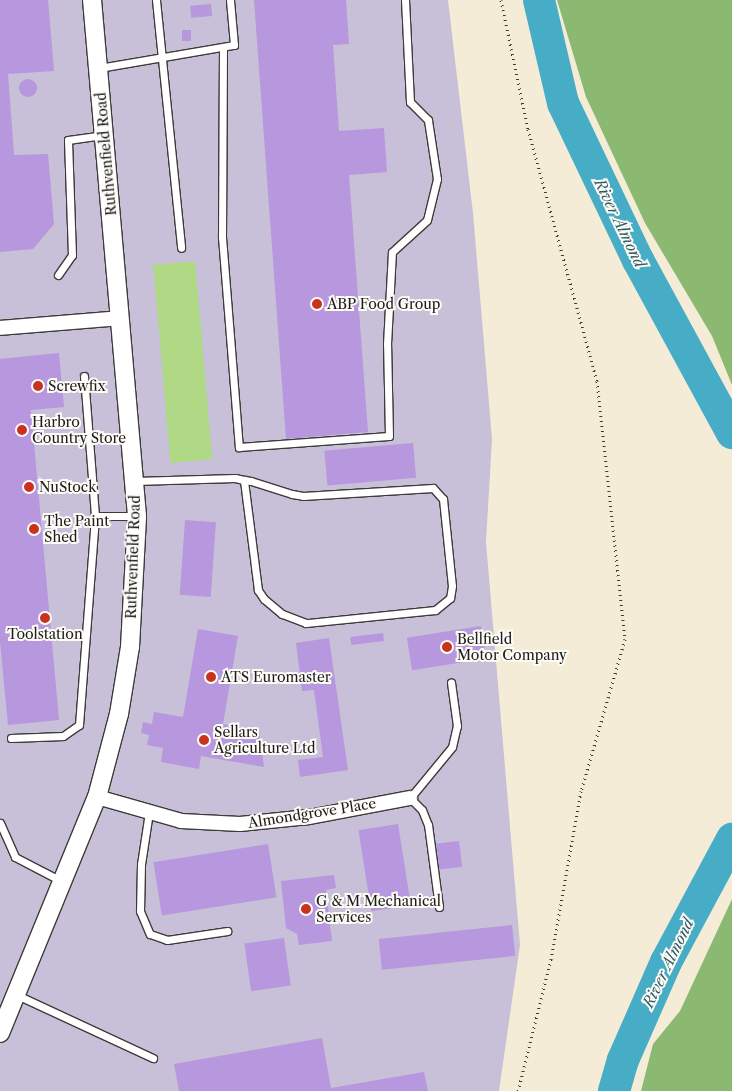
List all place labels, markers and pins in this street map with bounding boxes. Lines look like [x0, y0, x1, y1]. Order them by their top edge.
place label: ABP Food Group [327, 296, 441, 312]
marker: ABP Food Group [311, 298, 323, 310]
place label: Screwfix [48, 378, 106, 394]
marker: Screwfix [32, 380, 44, 392]
place label: Harbro Country Store [32, 414, 127, 447]
marker: Harbro Country Store [16, 424, 28, 436]
place label: NuStock [39, 479, 96, 495]
marker: NuStock [23, 481, 35, 493]
place label: The Paint Shed [44, 513, 109, 546]
marker: The Paint Shed [28, 523, 40, 535]
marker: Toolstation [39, 612, 51, 624]
place label: Toolstation [7, 626, 83, 642]
place label: Bellfield Motor Company [457, 631, 567, 664]
marker: Bellfield Motor Company [441, 641, 453, 653]
place label: ATS Euromaster [221, 669, 331, 685]
marker: ATS Euromaster [205, 671, 217, 683]
place label: Sellars Agriculture Ltd [214, 724, 315, 756]
marker: Sellars Agriculture Ltd [198, 734, 210, 746]
place label: G & M Mechanical Services [316, 893, 441, 926]
marker: G & M Mechanical Services [300, 903, 312, 915]

